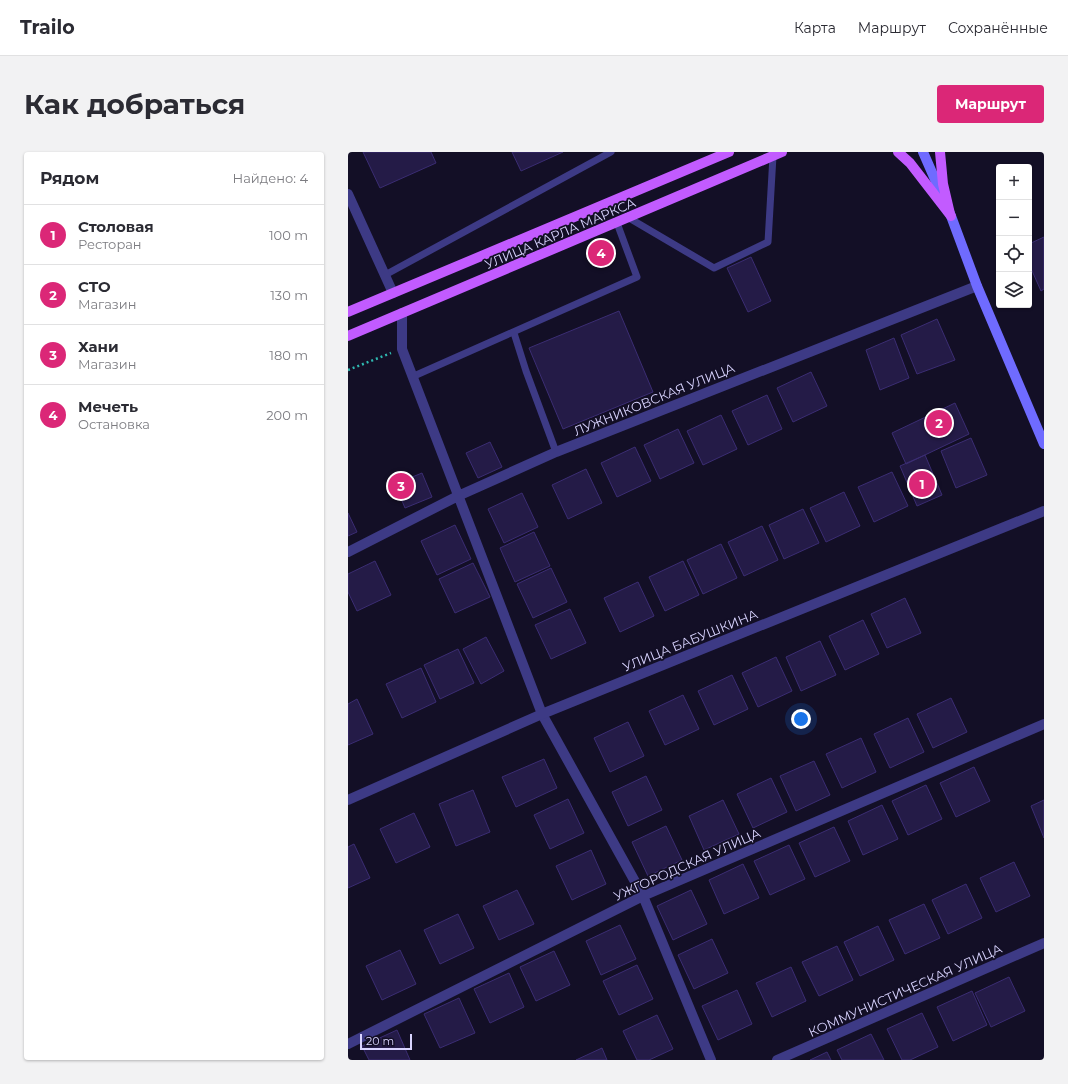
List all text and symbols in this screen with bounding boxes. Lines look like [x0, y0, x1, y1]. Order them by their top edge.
text: Trailo [20, 16, 75, 39]
text: Карта [794, 19, 836, 37]
text: Маршрут [858, 19, 926, 37]
text: Сохранённые [948, 19, 1048, 37]
button: Маршрут [937, 85, 1044, 123]
text: Как добраться [24, 87, 245, 121]
map controls [996, 164, 1032, 308]
button: + [996, 164, 1032, 200]
text: Рядом [40, 168, 99, 188]
text: Найдено: 4 [233, 170, 308, 186]
street label: УЛИЦА КАРЛА МАРКСА [482, 194, 638, 272]
button: − [996, 200, 1032, 236]
text: Столовая [78, 217, 154, 236]
text: 1 [50, 227, 56, 243]
text: 100 m [269, 227, 308, 243]
text: Ресторан [78, 236, 142, 252]
button: locate [996, 236, 1032, 272]
pin: 4 [588, 238, 614, 268]
button: layers [996, 272, 1032, 308]
text: СТО [78, 277, 111, 296]
text: 2 [49, 287, 57, 303]
text: 130 m [270, 287, 308, 303]
text: Магазин [78, 296, 137, 312]
text: Хани [78, 337, 119, 356]
text: 3 [49, 347, 57, 363]
text: 180 m [269, 347, 308, 363]
text: Магазин [78, 356, 137, 372]
street label: ЛУЖНИКОВСКАЯ УЛИЦА [571, 359, 737, 439]
text: Мечеть [78, 397, 138, 416]
text: 4 [49, 407, 57, 423]
text: 200 m [266, 407, 308, 423]
pin: 2 [926, 408, 952, 438]
text: Остановка [78, 416, 150, 432]
pin: 1 [909, 469, 935, 499]
pin: 3 [388, 471, 414, 501]
street label: УЛИЦА БАБУШКИНА [620, 605, 760, 674]
your location [791, 709, 811, 729]
street label: УЖГОРОДСКАЯ УЛИЦА [611, 824, 763, 904]
street label: КОММУНИСТИЧЕСКАЯ УЛИЦА [806, 940, 1005, 1040]
scale bar [360, 1032, 412, 1051]
text: 20 m [366, 1034, 394, 1048]

